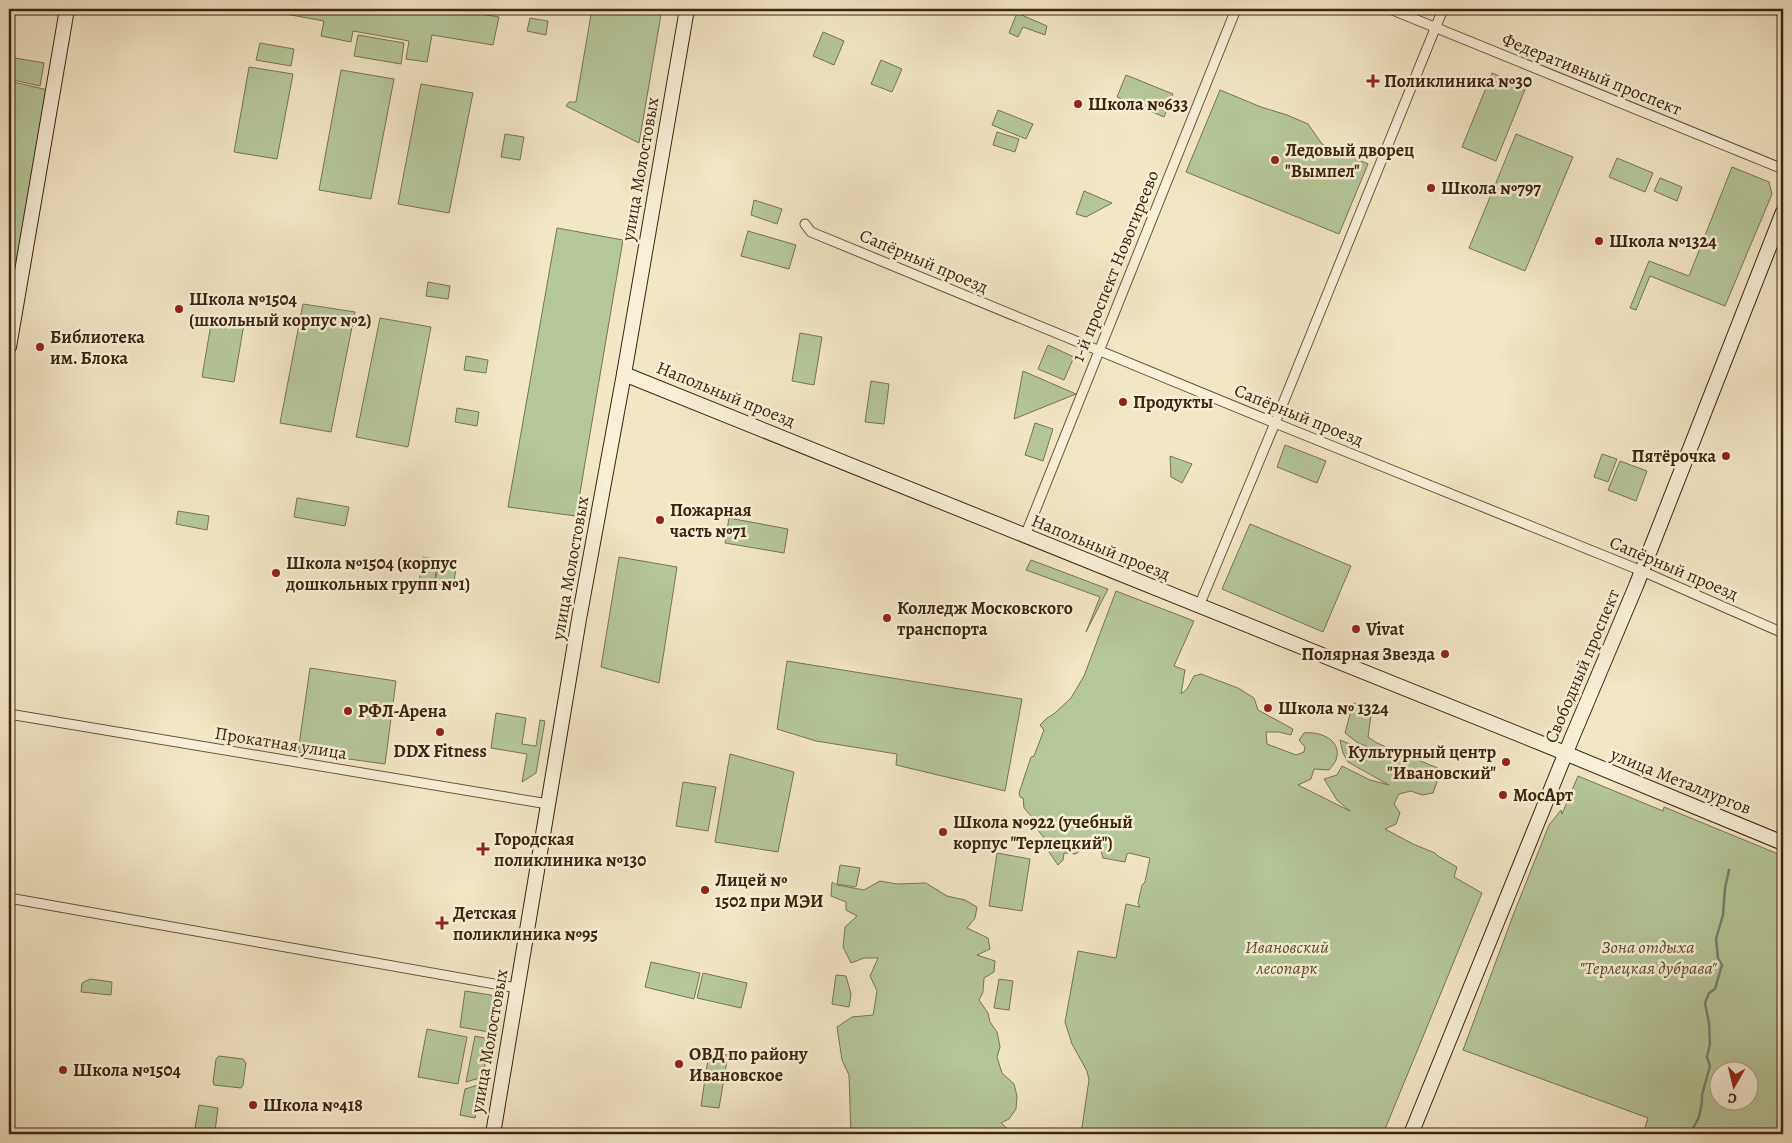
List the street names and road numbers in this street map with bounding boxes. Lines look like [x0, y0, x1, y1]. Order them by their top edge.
street label: Федеративный проспект [1499, 27, 1685, 121]
street label: улица Молостовых [615, 95, 665, 244]
street label: 1-й проспект Новогиреево [1066, 167, 1164, 365]
street label: Сапёрный проезд [856, 223, 992, 299]
street label: Напольный проезд [653, 355, 799, 433]
street label: Сапёрный проезд [1231, 378, 1367, 452]
street label: улица Молостовых [545, 494, 595, 643]
street label: Напольный проезд [1028, 508, 1174, 586]
street label: Сапёрный проезд [1606, 530, 1742, 606]
street label: Свободный проспект [1539, 585, 1625, 747]
street label: Прокатная улица [213, 721, 350, 765]
street label: улица Металлургов [1606, 741, 1755, 820]
street label: улица Молостовых [464, 967, 514, 1116]

